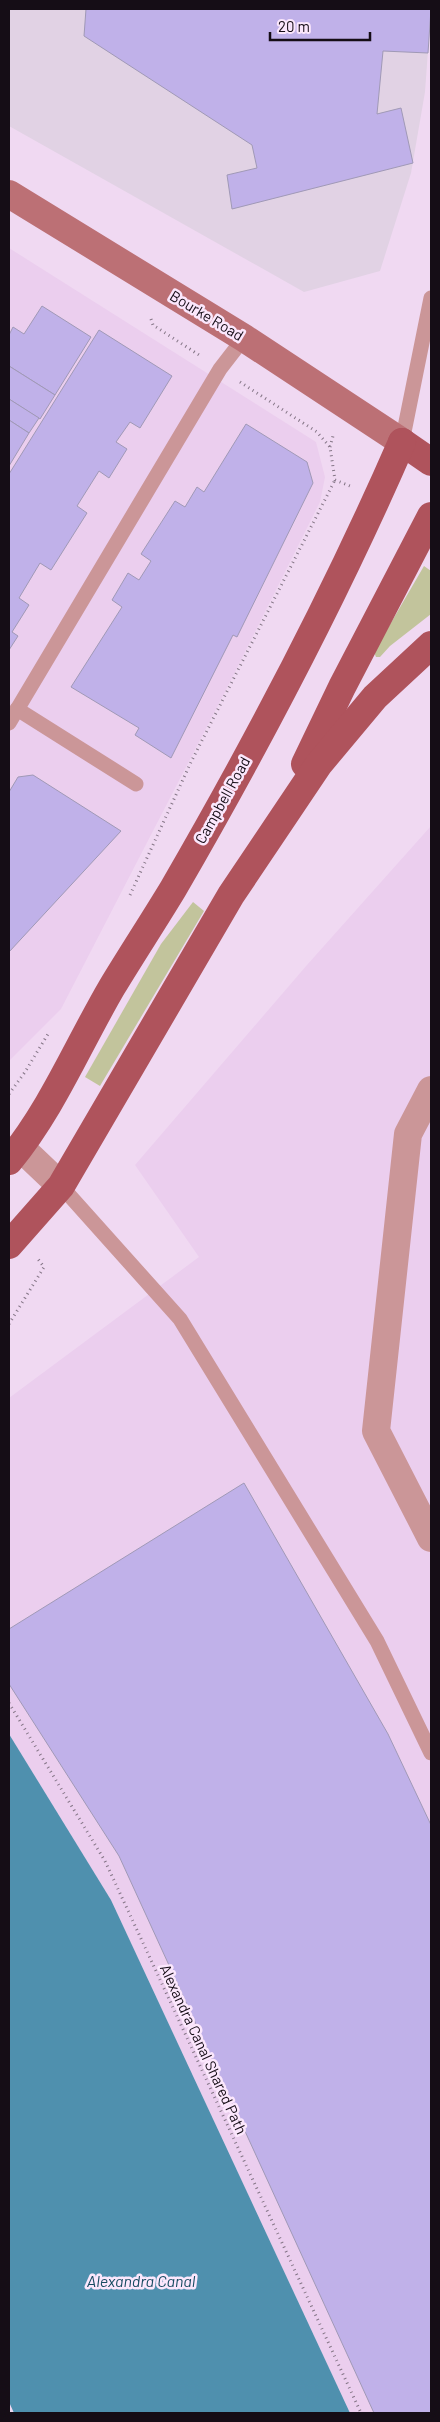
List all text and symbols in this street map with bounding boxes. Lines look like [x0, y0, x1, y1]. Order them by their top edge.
scale bar [270, 10, 370, 42]
text: 20 m [278, 17, 310, 35]
street label: Bourke Road [167, 286, 247, 344]
street label: Campbell Road [191, 753, 253, 847]
street label: Alexandra Canal Shared Path [157, 1961, 251, 2137]
water label: Alexandra Canal [87, 2271, 196, 2290]

